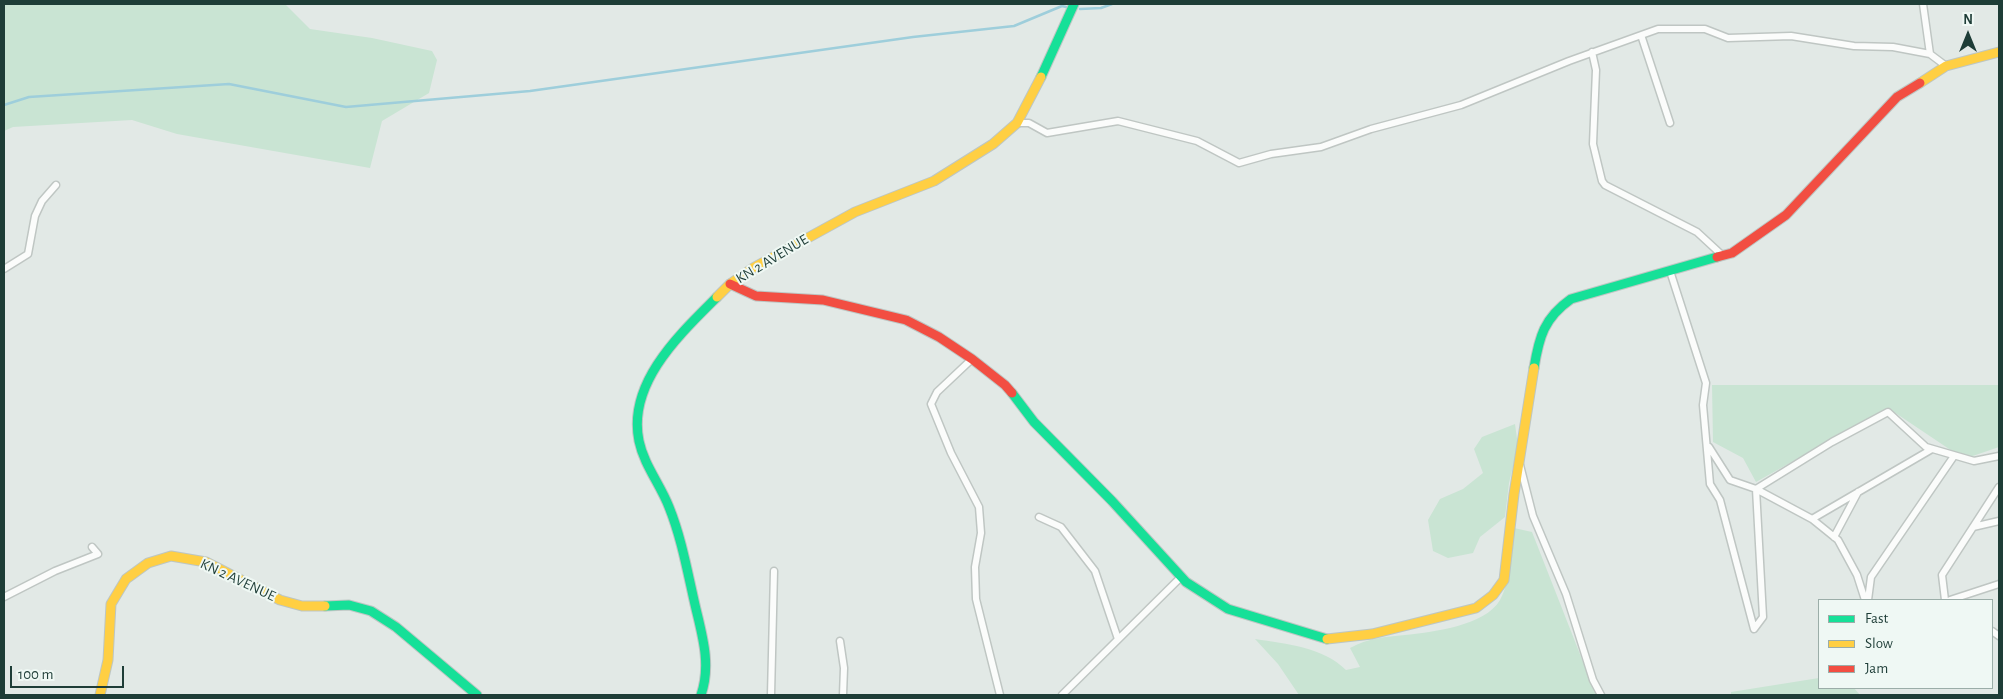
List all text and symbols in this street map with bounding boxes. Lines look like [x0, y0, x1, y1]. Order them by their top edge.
north arrow [1943, 10, 1993, 60]
text: N [1963, 13, 1973, 27]
street label: KN 2 AVENUE [733, 230, 811, 288]
street label: KN 2 AVENUE [197, 555, 279, 605]
legend [1818, 599, 1993, 689]
text: Fast [1865, 611, 1888, 626]
text: Slow [1865, 636, 1893, 651]
scale bar [12, 656, 126, 688]
text: Jam [1865, 661, 1888, 676]
text: 100 m [18, 667, 53, 682]

